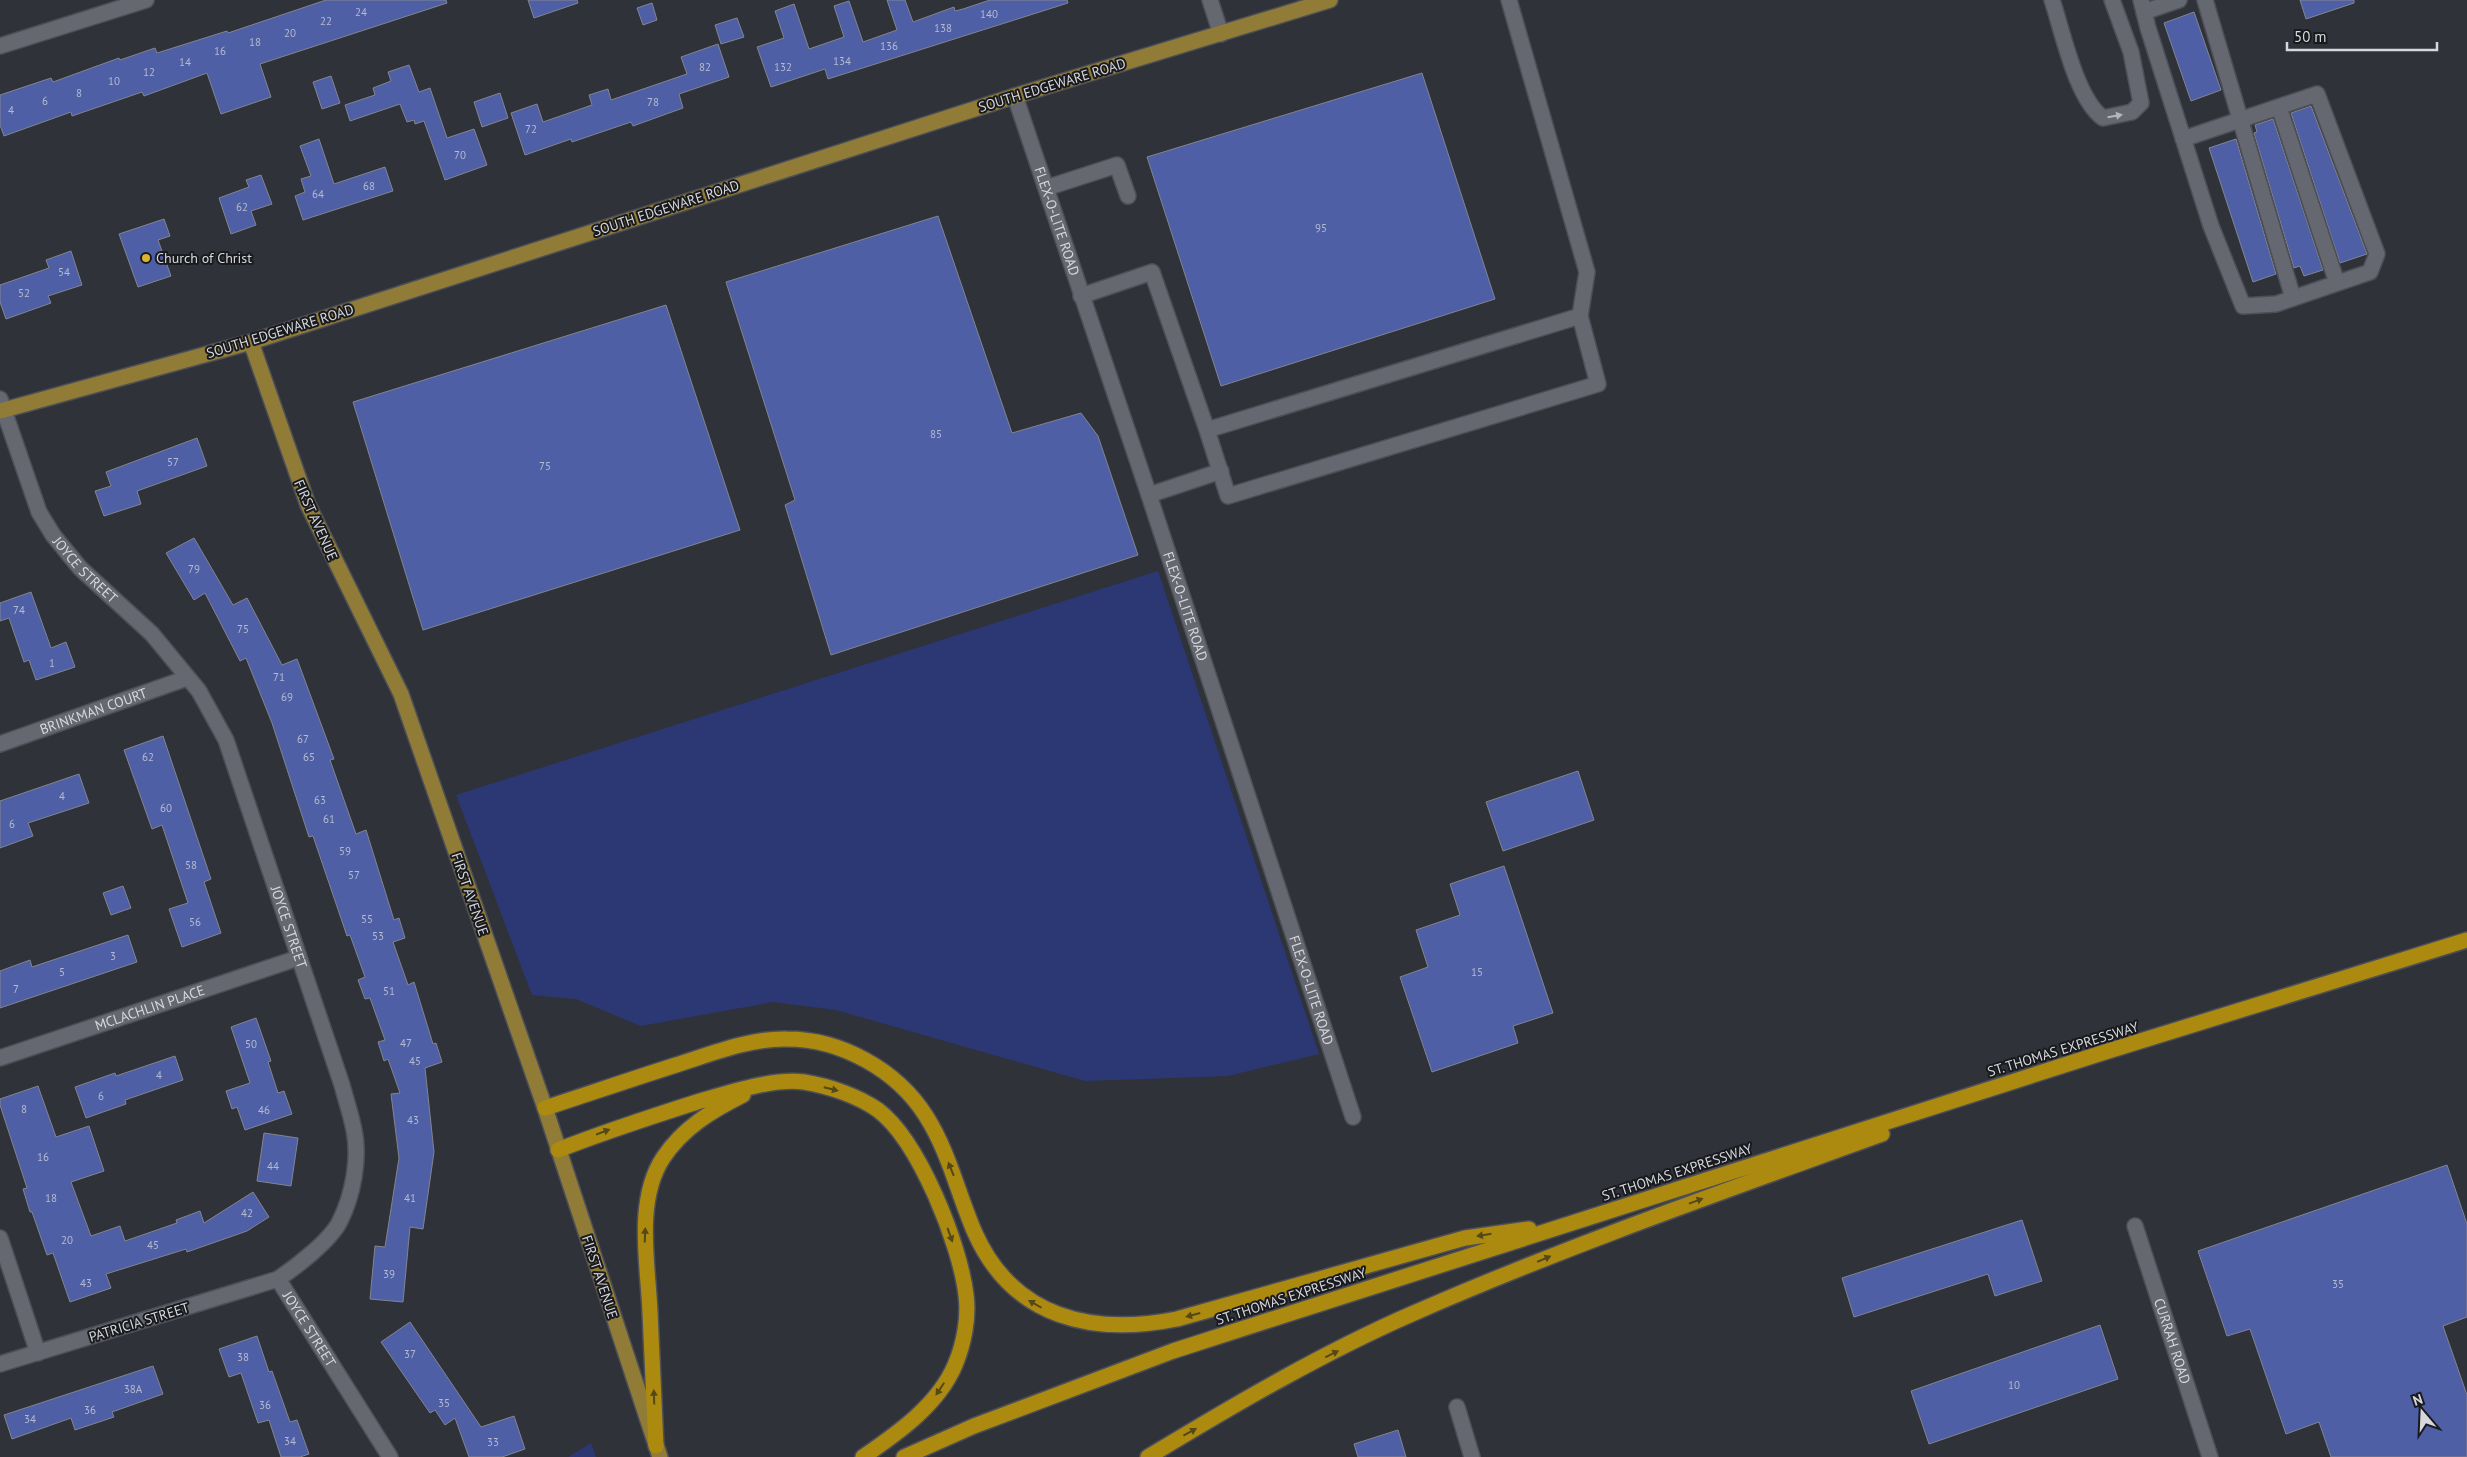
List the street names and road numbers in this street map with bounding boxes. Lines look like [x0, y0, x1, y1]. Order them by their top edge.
street label: SOUTH EDGEWARE ROAD [976, 54, 1128, 116]
street label: FLEX-O-LITE ROAD [1030, 164, 1084, 278]
street label: SOUTH EDGEWARE ROAD [590, 176, 742, 240]
street label: SOUTH EDGEWARE ROAD [204, 300, 356, 362]
street label: FIRST AVENUE [290, 477, 342, 563]
street label: JOYCE STREET [48, 532, 122, 607]
street label: FLEX-O-LITE ROAD [1159, 549, 1212, 663]
street label: BRINKMAN COURT [37, 684, 150, 738]
street label: FIRST AVENUE [447, 850, 493, 938]
street label: JOYCE STREET [266, 883, 311, 971]
street label: FLEX-O-LITE ROAD [1285, 933, 1338, 1047]
street label: MCLACHLIN PLACE [93, 981, 207, 1035]
street label: ST. THOMAS EXPRESSWAY [1985, 1017, 2141, 1081]
street label: ST. THOMAS EXPRESSWAY [1600, 1139, 1755, 1205]
street label: FIRST AVENUE [578, 1233, 622, 1321]
street label: ST. THOMAS EXPRESSWAY [1214, 1263, 1369, 1329]
street label: JOYCE STREET [278, 1287, 340, 1370]
street label: CURRAH ROAD [2150, 1296, 2195, 1386]
street label: PATRICIA STREET [87, 1298, 192, 1346]

